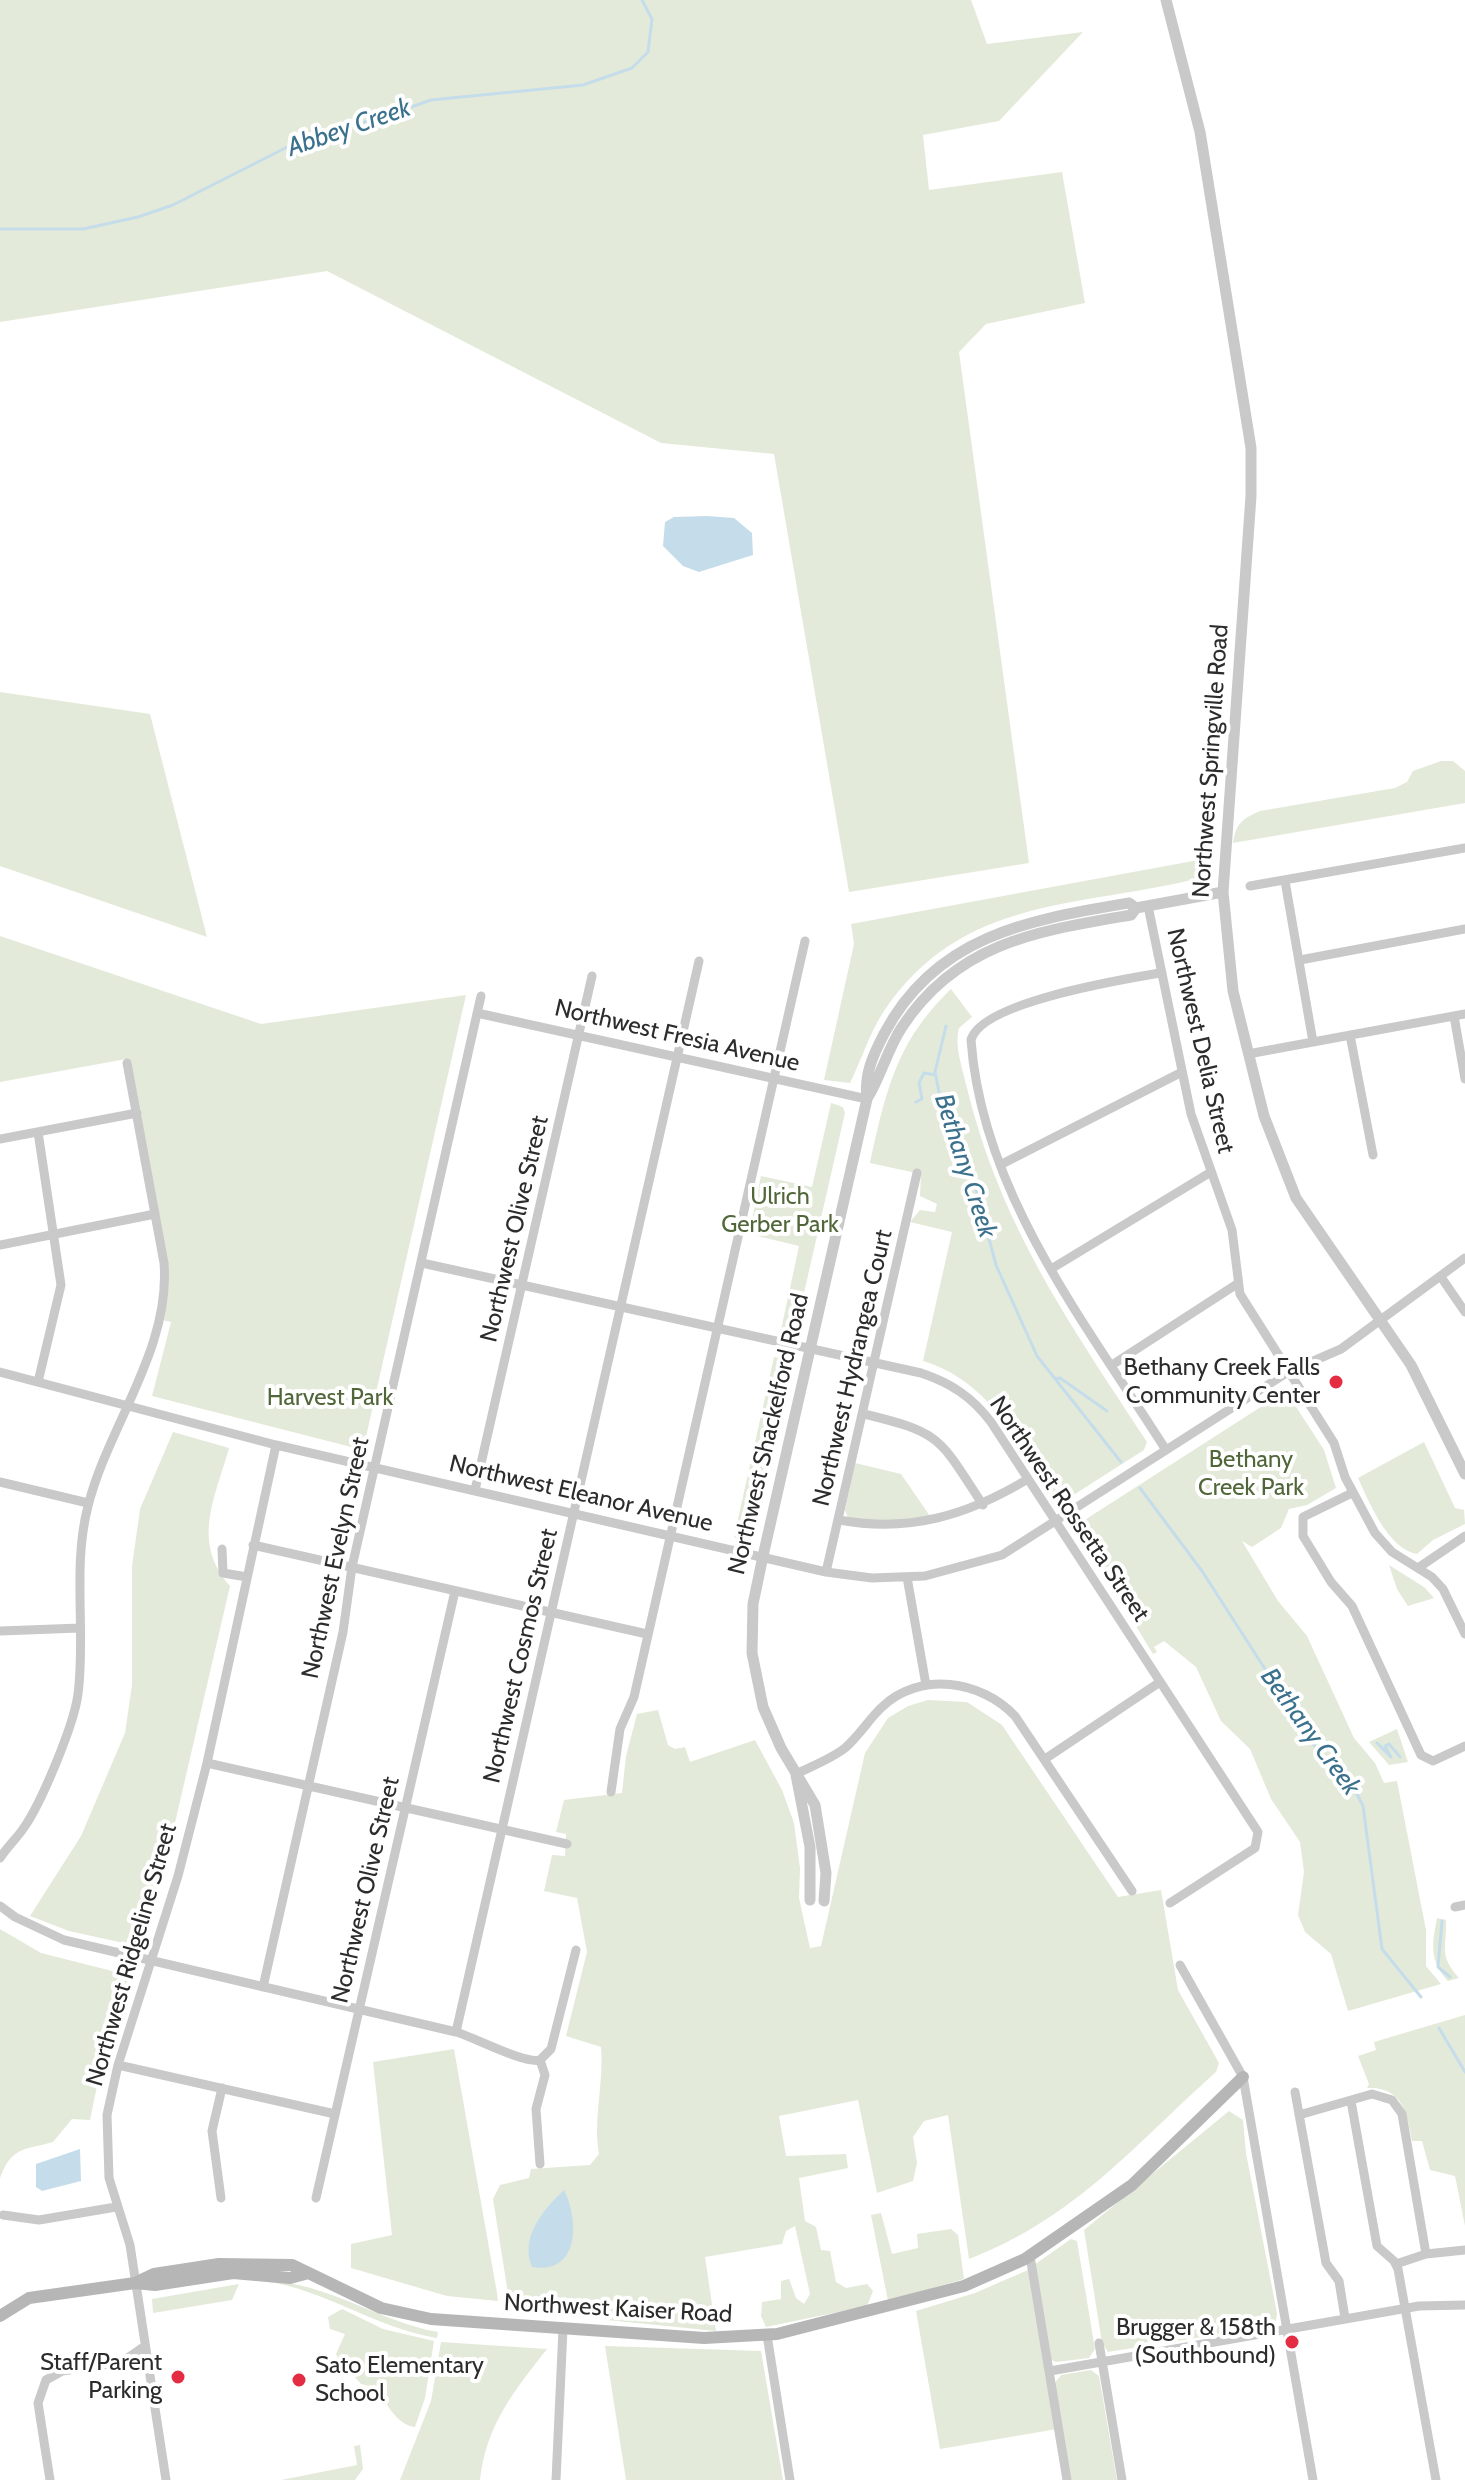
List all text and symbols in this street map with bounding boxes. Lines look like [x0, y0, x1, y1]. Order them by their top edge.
water label: Abbey Creek [283, 92, 415, 164]
street label: Northwest Springville Road [1187, 623, 1235, 899]
street label: Northwest Delia Street [1160, 926, 1240, 1156]
street label: Northwest Fresia Avenue [552, 994, 802, 1078]
water label: Bethany Creek [927, 1090, 1003, 1242]
street label: Northwest Olive Street [475, 1113, 555, 1345]
park label: Ulrich Gerber Park [721, 1183, 839, 1239]
street label: Northwest Hydrangea Court [807, 1227, 899, 1509]
street label: Northwest Shackelford Road [723, 1291, 815, 1577]
place label: Bethany Creek Falls Community Center [1124, 1354, 1320, 1410]
marker: Bethany Creek Falls Community Center [1327, 1373, 1345, 1391]
park label: Harvest Park [267, 1384, 393, 1412]
street label: Northwest Rossetta Street [983, 1391, 1155, 1627]
street label: Northwest Evelyn Street [296, 1435, 376, 1681]
park label: Bethany Creek Park [1198, 1446, 1304, 1502]
street label: Northwest Eleanor Avenue [446, 1450, 716, 1538]
street label: Northwest Cosmos Street [478, 1526, 564, 1786]
water label: Bethany Creek [1253, 1662, 1367, 1802]
street label: Northwest Olive Street [326, 1774, 406, 2006]
street label: Northwest Ridgeline Street [81, 1820, 183, 2090]
street label: Northwest Kaiser Road [503, 2289, 733, 2329]
place label: Brugger & 158th (Southbound) [1116, 2314, 1276, 2370]
marker: Brugger & 158th (Southbound) [1283, 2333, 1301, 2351]
place label: Staff/Parent Parking [40, 2349, 162, 2405]
place label: Sato Elementary School [315, 2352, 484, 2408]
marker: Staff/Parent Parking [169, 2368, 187, 2386]
marker: Sato Elementary School [290, 2371, 308, 2389]

